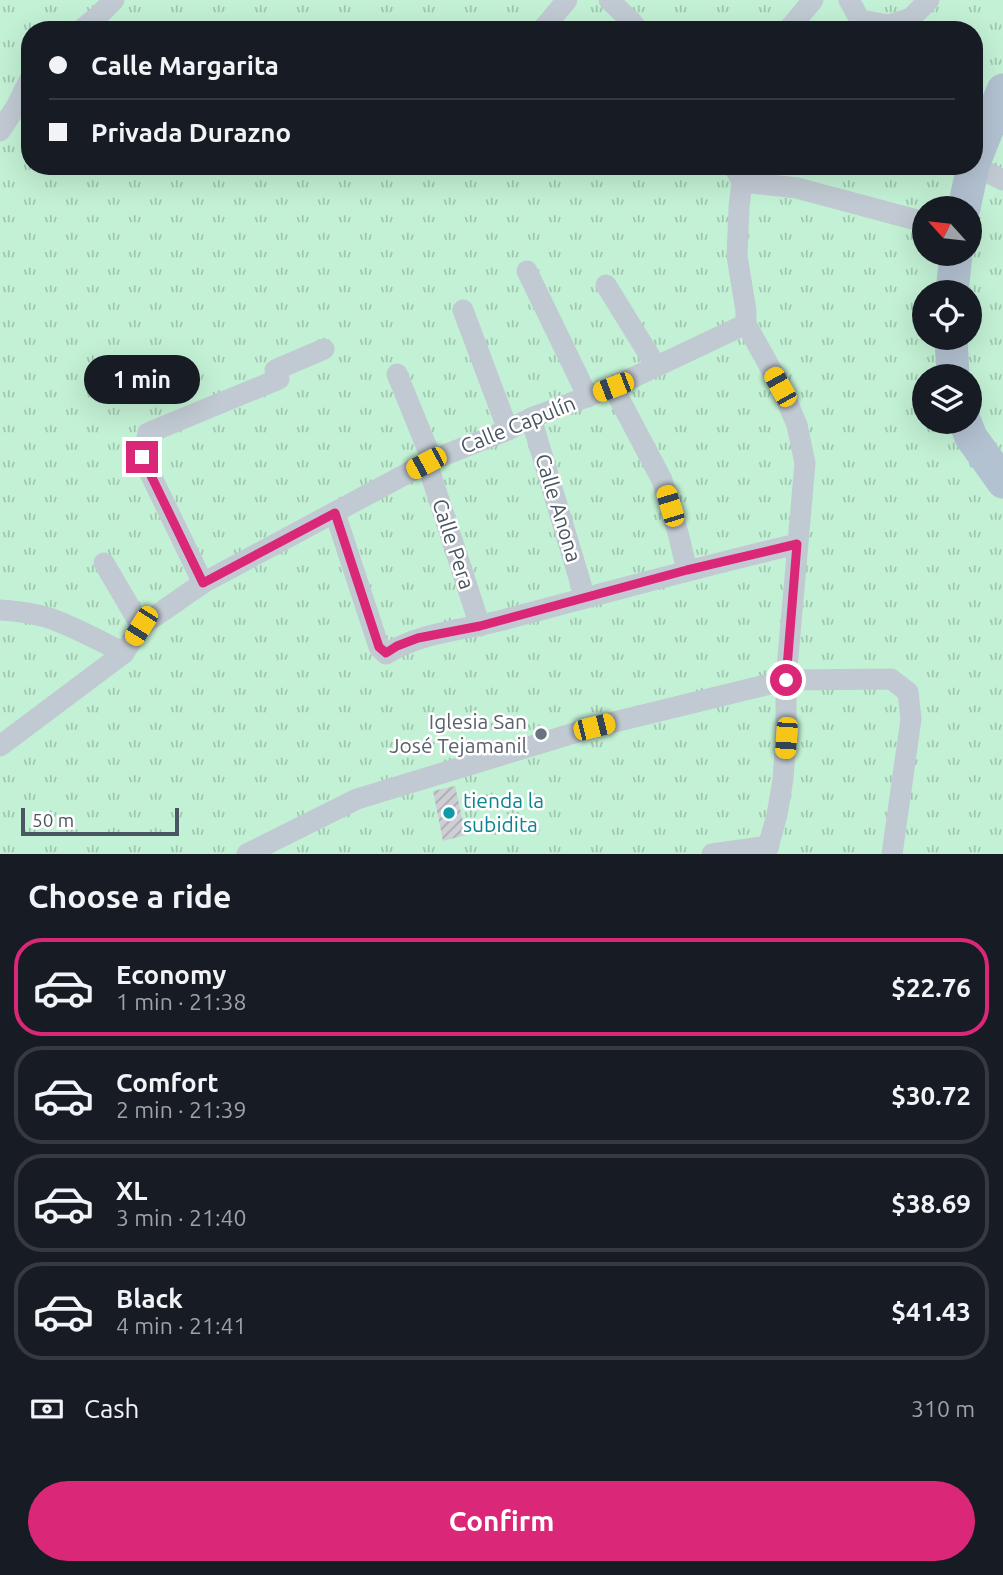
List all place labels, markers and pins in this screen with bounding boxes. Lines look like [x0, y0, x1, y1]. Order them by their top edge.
place label: Iglesia San José Tejamanil [389, 709, 527, 757]
marker: Iglesia San José Tejamanil [533, 726, 549, 742]
place label: tienda la subidita [463, 788, 544, 836]
marker: tienda la subidita [441, 805, 457, 821]

